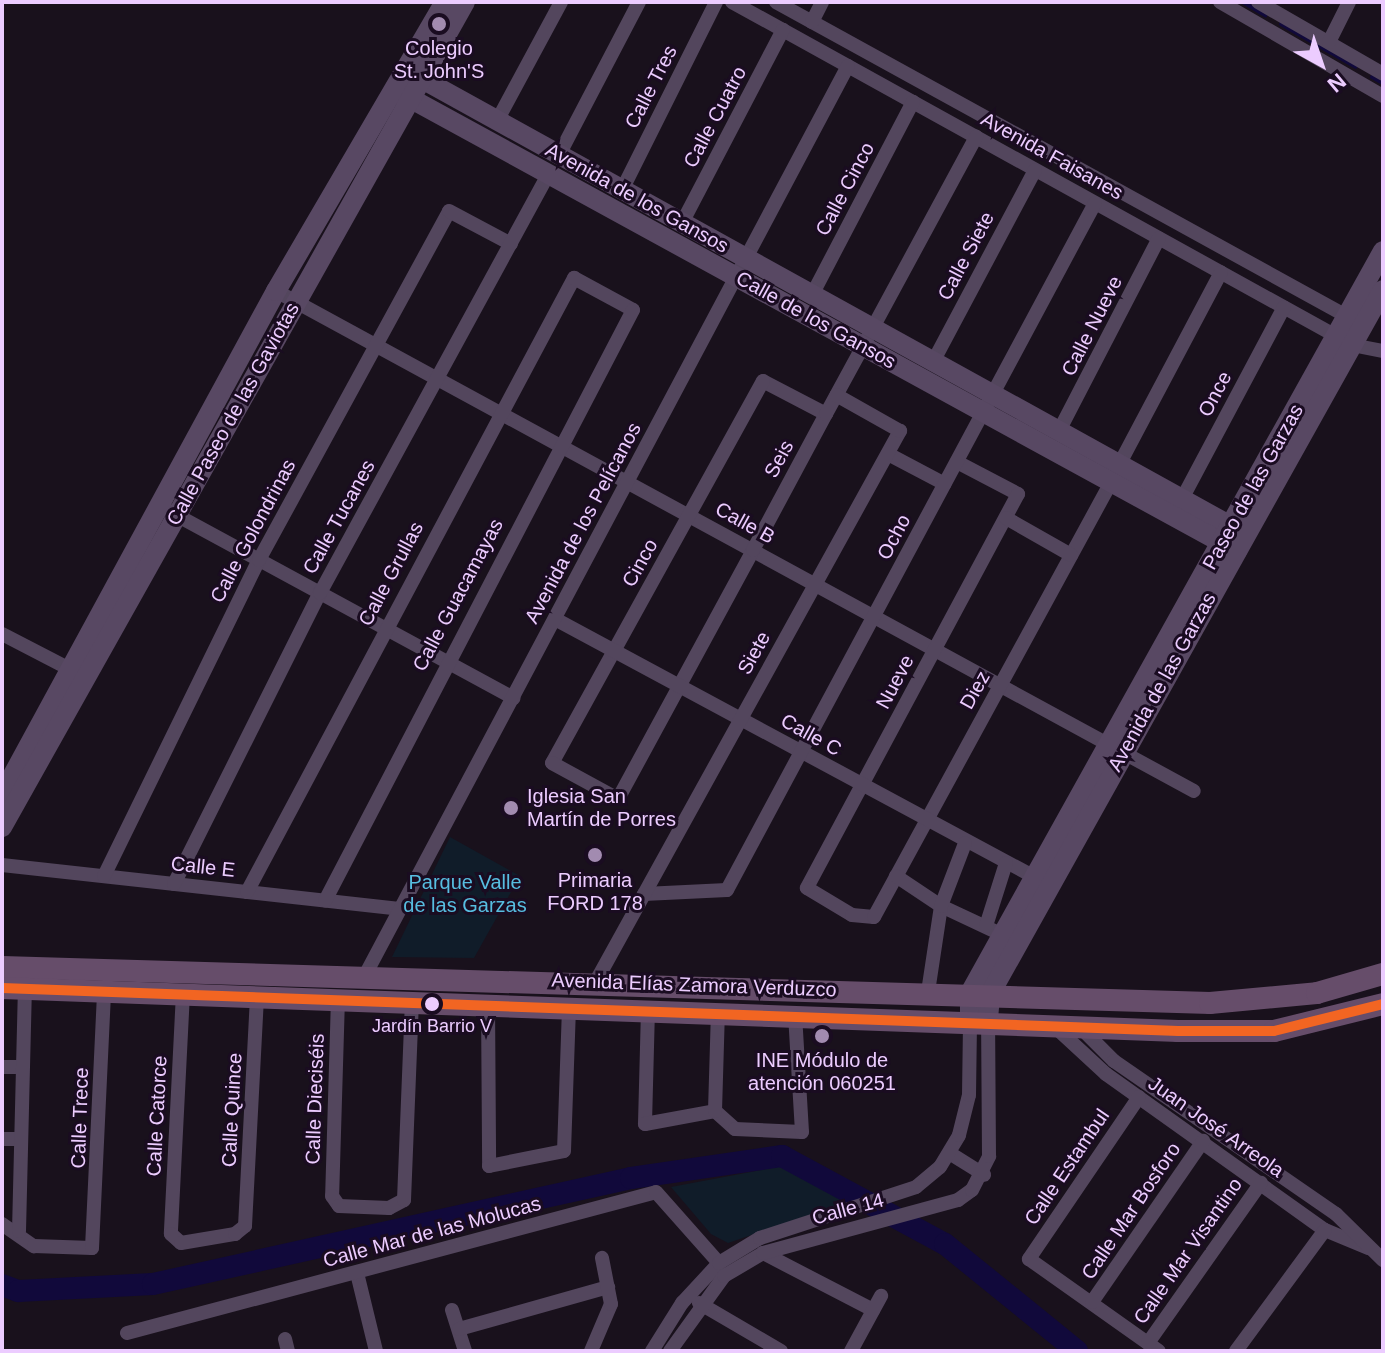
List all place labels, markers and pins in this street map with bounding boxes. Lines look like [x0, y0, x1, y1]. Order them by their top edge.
marker: Colegio St. John'S [430, 15, 448, 33]
place label: Colegio St. John'S [394, 36, 484, 83]
place label: Iglesia San Martín de Porres [527, 784, 676, 831]
marker: Iglesia San Martín de Porres [502, 799, 520, 817]
marker: Primaria FORD 178 [586, 846, 604, 864]
place label: Primaria FORD 178 [547, 868, 643, 915]
marker: Jardín Barrio V [424, 996, 440, 1012]
place label: Jardín Barrio V [372, 1015, 492, 1037]
marker: INE Módulo de atención 060251 [813, 1027, 831, 1045]
place label: INE Módulo de atención 060251 [748, 1048, 896, 1095]

